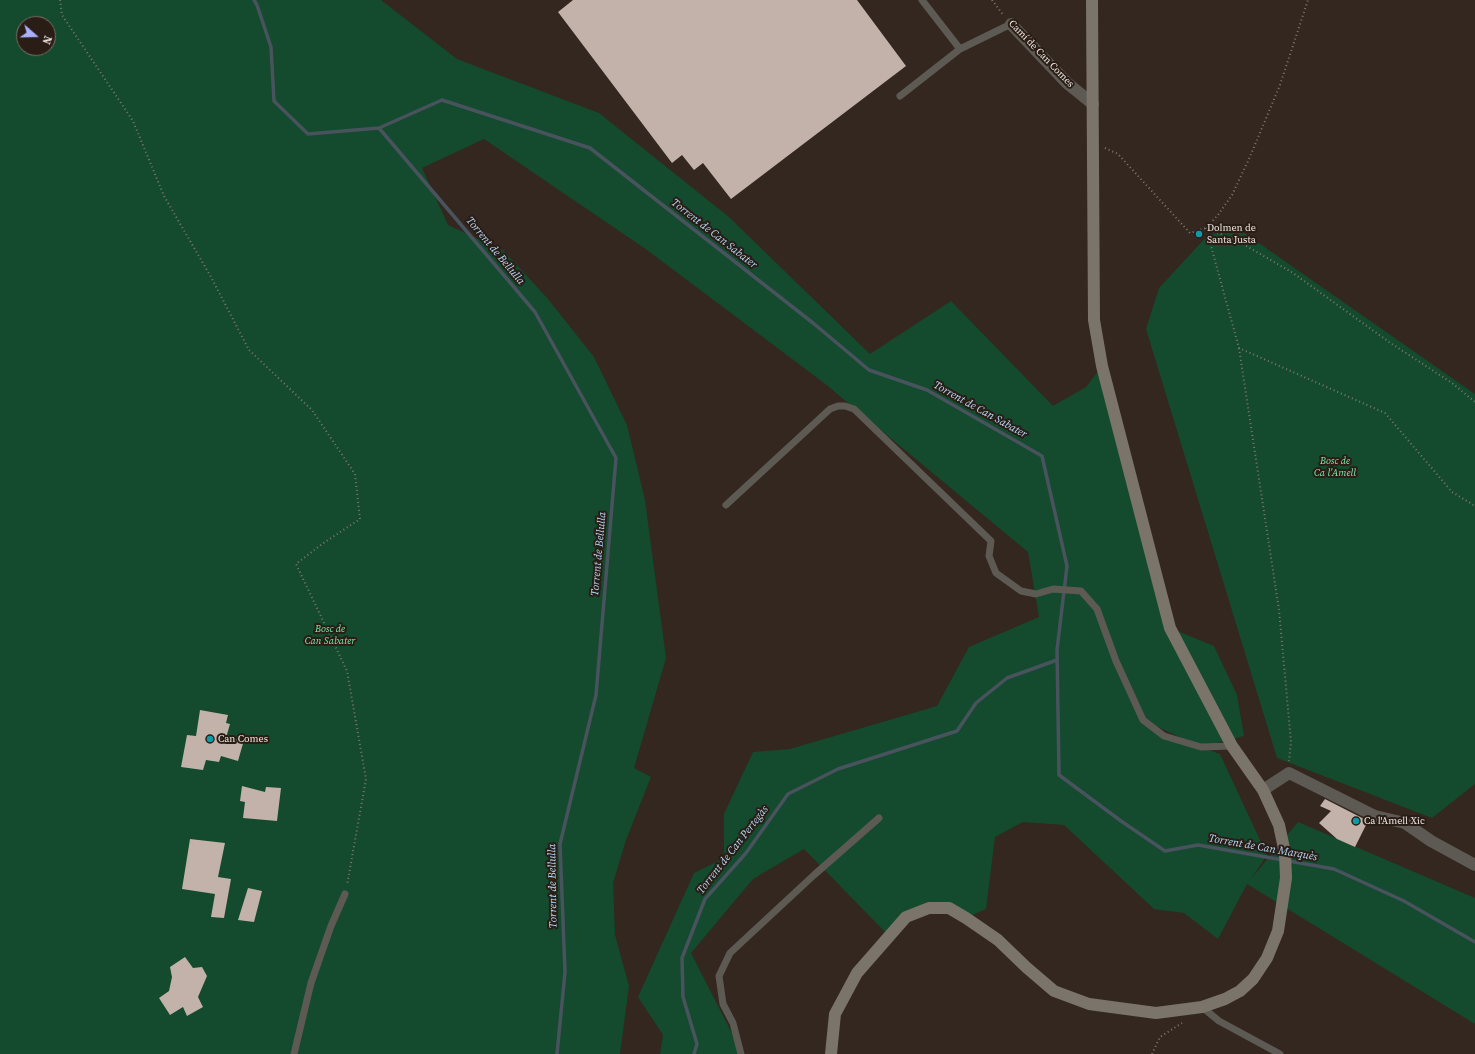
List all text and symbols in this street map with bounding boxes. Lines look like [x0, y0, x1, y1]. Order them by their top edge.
north arrow [16, 16, 56, 56]
street label: Camí de Can Comes [1006, 18, 1076, 90]
text: N [38, 34, 55, 46]
water label: Torrent de Can Sabater [669, 196, 759, 272]
water label: Torrent de Bellulla [463, 214, 527, 288]
place label: Dolmen de Santa Justa [1207, 222, 1256, 246]
marker: Dolmen de Santa Justa [1194, 229, 1204, 239]
water label: Torrent de Can Sabater [931, 379, 1029, 441]
park label: Bosc de Ca l'Amell [1314, 455, 1356, 478]
water label: Torrent de Bellulla [589, 511, 609, 597]
park label: Bosc de Can Sabater [305, 623, 355, 646]
place label: Can Comes [218, 733, 268, 745]
marker: Can Comes [205, 734, 215, 744]
water label: Torrent de Can Pertegàs [694, 803, 772, 897]
place label: Ca l'Amell Xic [1364, 815, 1425, 827]
marker: Ca l'Amell Xic [1351, 816, 1361, 826]
water label: Torrent de Can Marquès [1208, 832, 1318, 864]
water label: Torrent de Bellulla [546, 844, 560, 928]

